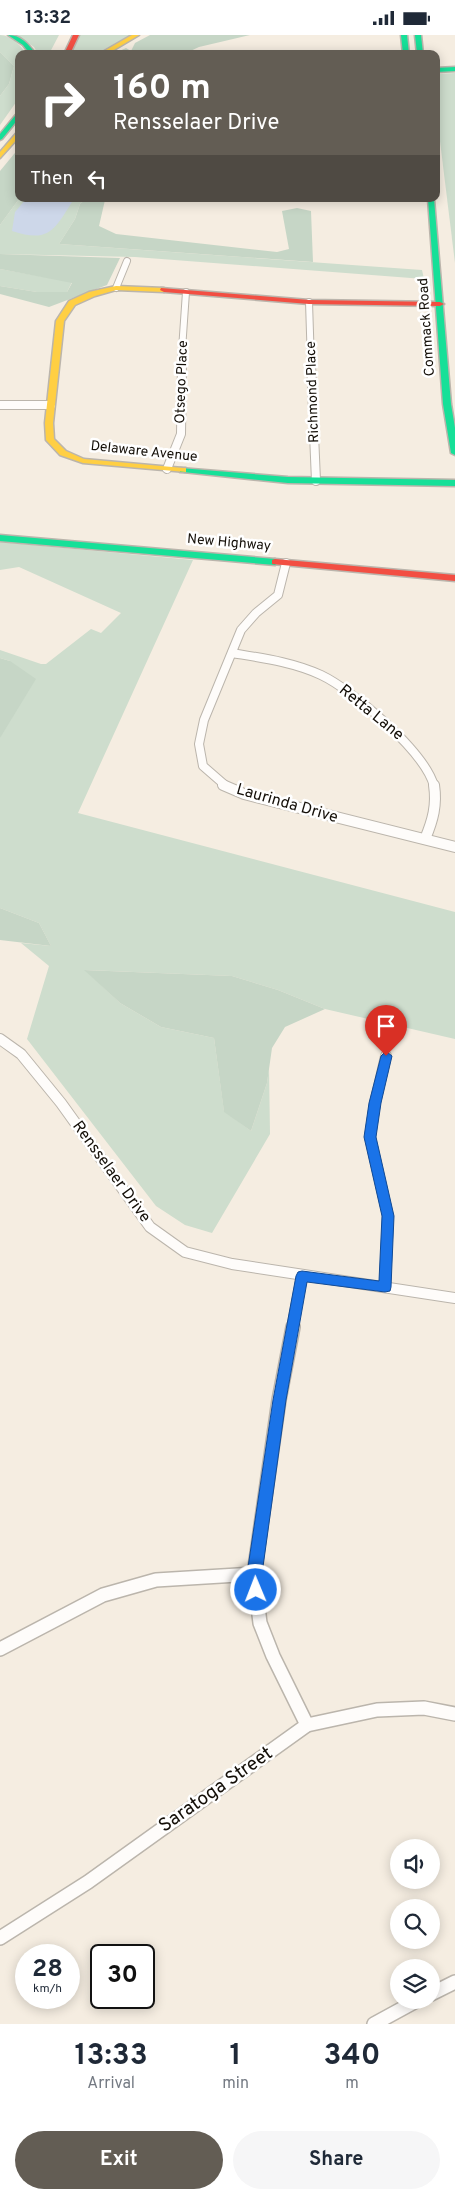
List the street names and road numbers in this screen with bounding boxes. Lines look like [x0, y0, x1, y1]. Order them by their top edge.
street label: Commack Road [415, 277, 439, 377]
street label: Otsego Place [172, 340, 192, 424]
street label: Richmond Place [303, 341, 323, 443]
street label: Delaware Avenue [90, 438, 198, 466]
street label: New Highway [186, 531, 272, 555]
street label: Retta Lane [334, 681, 408, 745]
street label: Laurinda Drive [234, 780, 340, 828]
street label: Rensselaer Drive [67, 1117, 155, 1227]
street label: Saratoga Street [154, 1742, 278, 1838]

